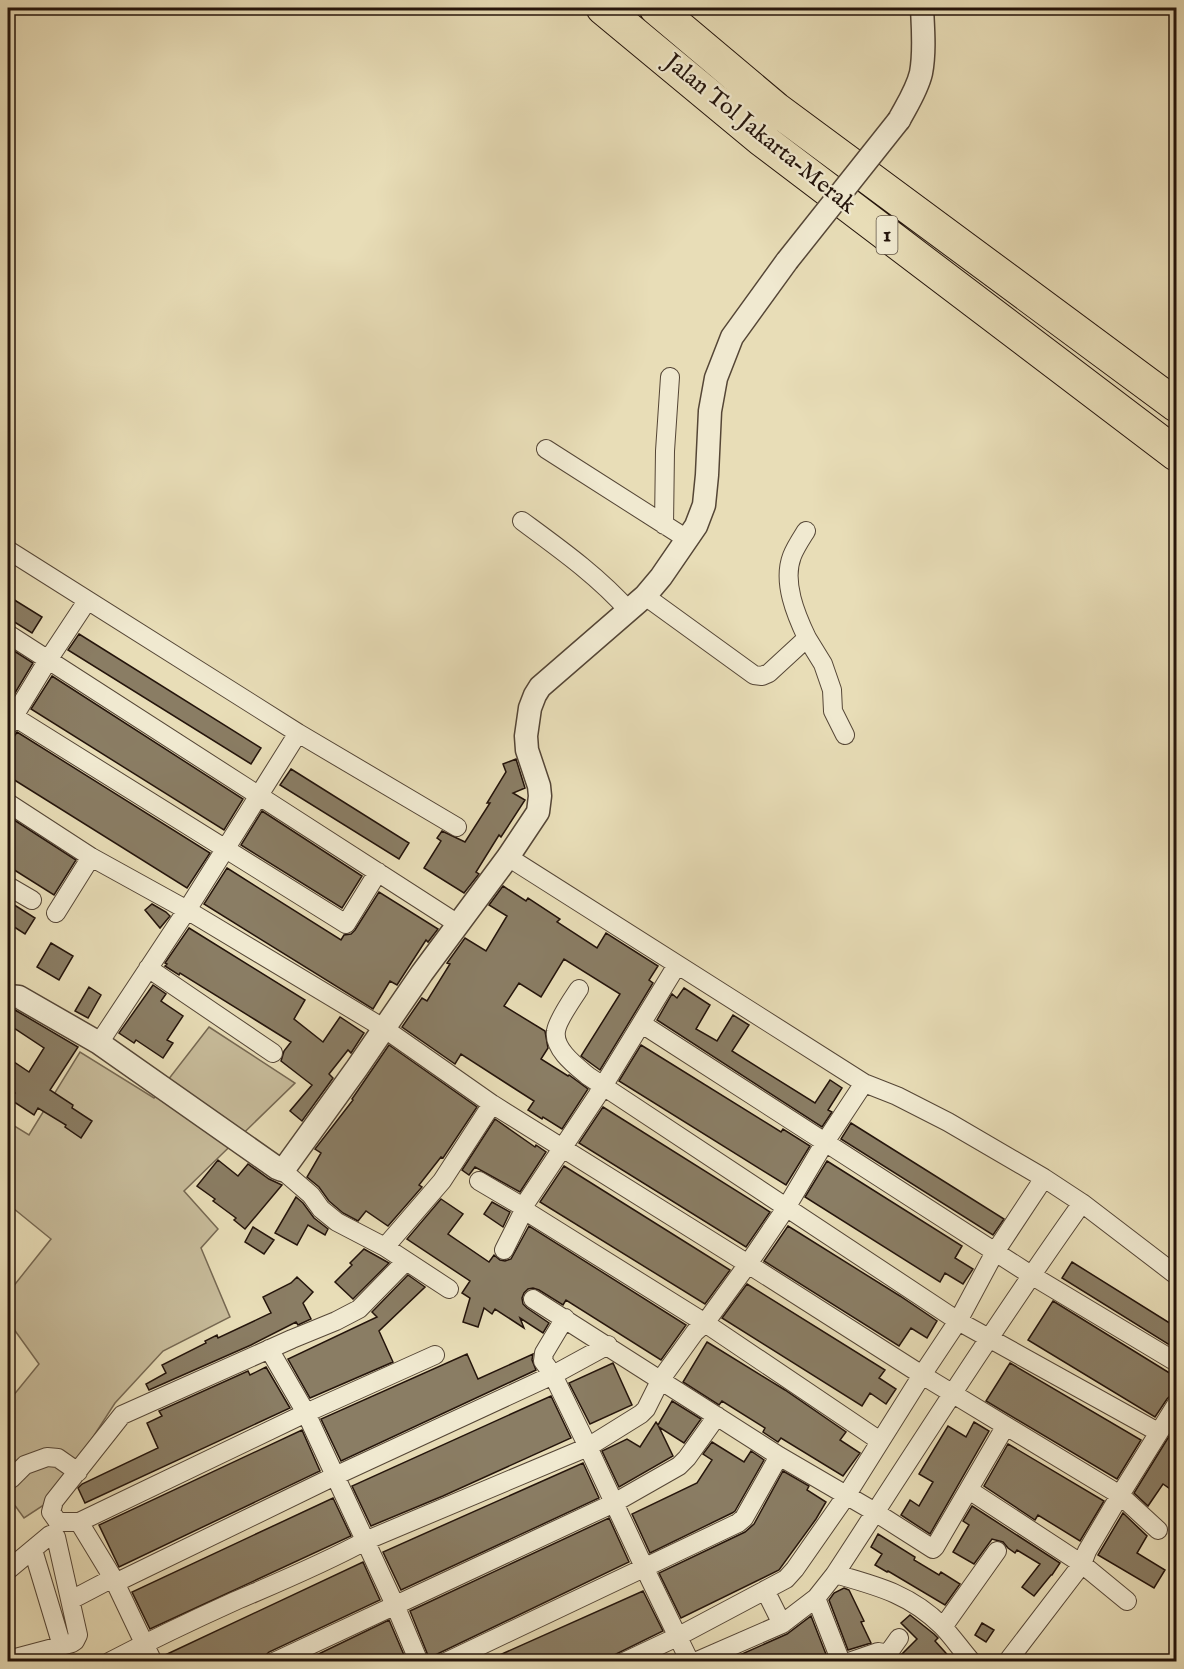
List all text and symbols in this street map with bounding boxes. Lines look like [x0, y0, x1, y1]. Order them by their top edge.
street label: Jalan Tol Jakarta–Merak [655, 45, 862, 221]
road number: 1 [876, 216, 898, 254]

